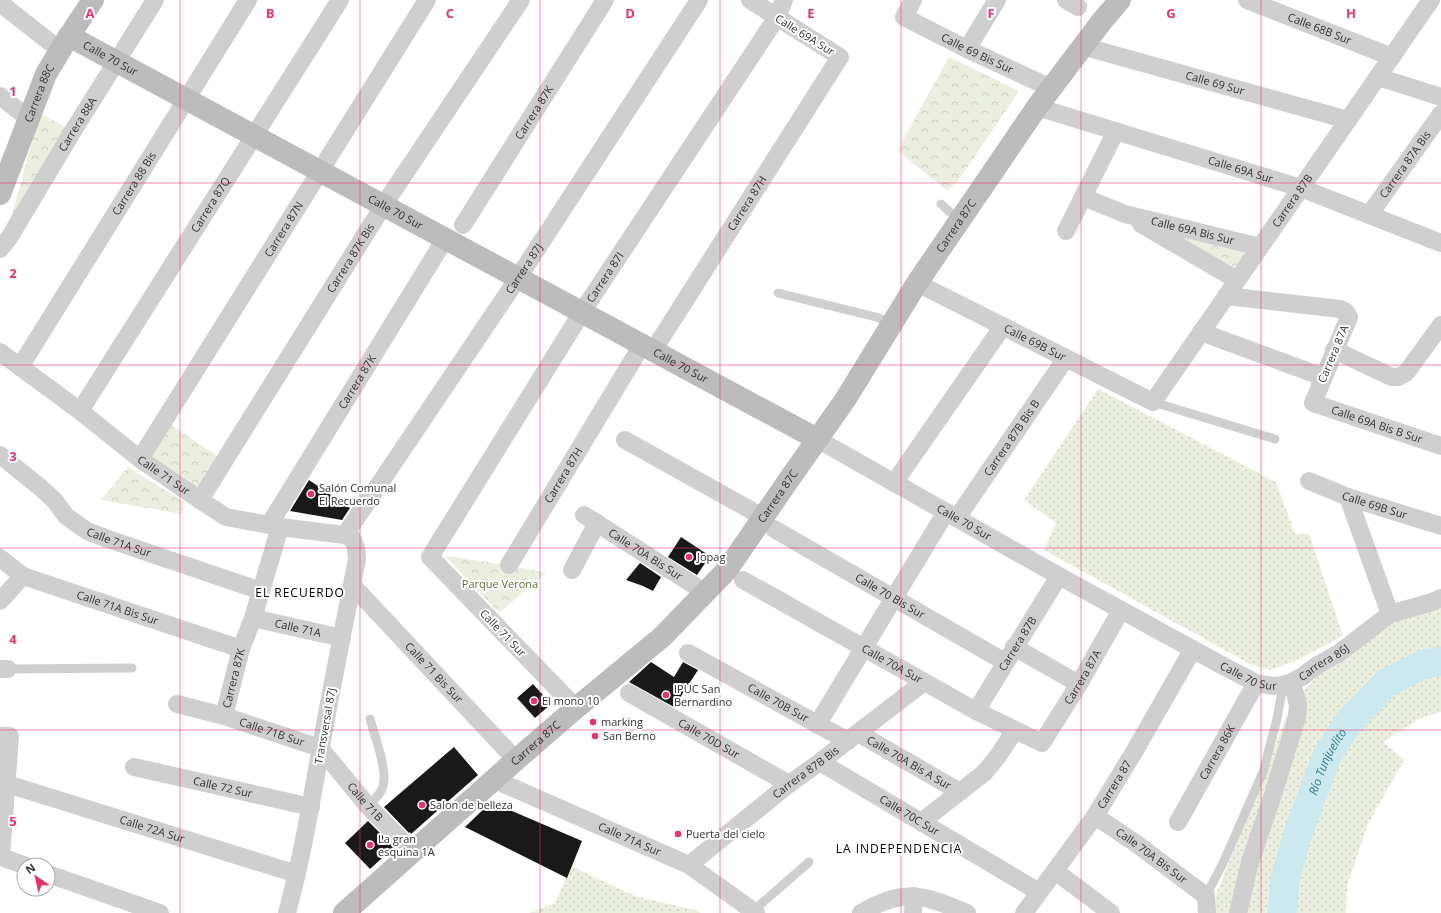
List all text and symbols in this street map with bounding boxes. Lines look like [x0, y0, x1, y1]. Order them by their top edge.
text: A [86, 4, 95, 22]
text: B [266, 4, 275, 22]
text: C [446, 4, 454, 22]
text: D [625, 4, 635, 22]
text: E [807, 4, 815, 22]
text: F [987, 4, 995, 22]
text: G [1166, 4, 1176, 22]
text: H [1346, 4, 1356, 22]
street label: Calle 68B Sur [1286, 9, 1354, 48]
street label: Calle 69A Sur [773, 10, 838, 59]
street label: Calle 69 Bis Sur [939, 29, 1016, 77]
street label: Calle 70 Sur [80, 37, 141, 79]
street label: Carrera 88C [20, 61, 57, 124]
street label: Calle 69 Sur [1184, 67, 1247, 98]
text: 1 [9, 82, 17, 100]
street label: Carrera 87K [511, 82, 556, 142]
street label: Carrera 88A [55, 94, 100, 154]
street label: Carrera 87A Bis [1375, 128, 1434, 201]
street label: Carrera 88 Bis [108, 149, 159, 218]
street label: Calle 69A Sur [1206, 152, 1276, 186]
street label: Carrera 87B [1268, 171, 1315, 230]
street label: Carrera 87H [723, 173, 770, 233]
street label: Carrera 87Q [187, 174, 233, 235]
street label: Calle 70 Sur [366, 191, 426, 233]
street label: Carrera 87C [932, 196, 979, 255]
street label: Carrera 87N [260, 198, 306, 259]
street label: Calle 69A Bis Sur [1150, 213, 1237, 248]
street label: Carrera 87K Bis [323, 220, 377, 295]
street label: Carrera 87J [502, 240, 546, 296]
street label: Carrera 87I [582, 249, 627, 305]
text: 2 [9, 264, 17, 282]
street label: Calle 69B Sur [1002, 320, 1069, 364]
street label: Carrera 87A [1314, 323, 1351, 385]
street label: Calle 70 Sur [651, 344, 712, 386]
street label: Carrera 87K [334, 352, 379, 412]
street label: Carrera 87B Bis B [980, 396, 1043, 479]
street label: Calle 69A Bis B Sur [1329, 402, 1425, 446]
street label: Carrera 87H [540, 444, 585, 505]
text: 3 [9, 447, 17, 465]
street label: Calle 71 Sur [135, 452, 194, 498]
street label: Carrera 87C [754, 466, 801, 525]
place label: Salón Comunal El Recuerdo [319, 480, 396, 508]
street label: Calle 69B Sur [1340, 487, 1410, 522]
marker: Salón Comunal El Recuerdo [306, 489, 316, 499]
street label: Calle 70 Sur [934, 500, 995, 543]
street label: Calle 71A Sur [85, 524, 154, 560]
street label: Calle 70A Bis Sur [606, 525, 686, 583]
place label: Jopag [696, 549, 725, 564]
marker: Jopag [684, 552, 694, 562]
street label: Calle 70 Bis Sur [853, 569, 929, 622]
park label: Parque Verona [462, 576, 538, 591]
district label: EL RECUERDO [255, 584, 345, 601]
street label: Calle 71A Bis Sur [75, 587, 161, 628]
street label: Calle 71 Sur [477, 606, 530, 660]
street label: Carrera 87B [994, 613, 1039, 674]
street label: Calle 71A [273, 615, 323, 640]
text: 4 [9, 630, 17, 648]
street label: Calle 71 Bis Sur [402, 638, 467, 706]
street label: Calle 70A Sur [859, 640, 926, 687]
street label: Carrera 86J [1296, 640, 1352, 684]
street label: Carrera 87K [218, 646, 248, 710]
street label: Carrera 87A [1060, 647, 1104, 707]
street label: Calle 70 Sur [1218, 658, 1278, 693]
street label: Calle 70B Sur [745, 679, 812, 725]
place label: IPUC San Bernardino [674, 681, 732, 709]
street label: Transversal 87J [310, 687, 339, 765]
marker: IPUC San Bernardino [661, 690, 671, 700]
place label: El mono 10 [542, 693, 599, 708]
marker: El mono 10 [529, 696, 539, 706]
street label: Calle 71B Sur [238, 714, 307, 749]
place label: marking [601, 714, 643, 729]
street label: Calle 70D Sur [676, 715, 743, 762]
street label: Carrera 87C [507, 717, 563, 768]
marker: marking [588, 717, 598, 727]
street label: Carrera 86K [1195, 721, 1238, 782]
water label: Río Tunjuelito [1304, 725, 1351, 798]
place label: San Berno [603, 728, 656, 743]
marker: San Berno [590, 731, 600, 741]
street label: Calle 70A Bis A Sur [864, 732, 955, 793]
street label: Carrera 87B Bis [769, 742, 842, 802]
street label: Carrera 87 [1093, 757, 1134, 811]
street label: Calle 72 Sur [192, 773, 254, 801]
street label: Calle 71B [344, 779, 387, 824]
street label: Calle 70C Sur [877, 791, 943, 839]
place label: Salon de belleza [430, 797, 513, 812]
marker: Salon de belleza [417, 800, 427, 810]
street label: Calle 72A Sur [118, 811, 187, 846]
text: 5 [9, 812, 17, 830]
street label: Calle 71A Sur [596, 818, 664, 859]
street label: Calle 70A Bis Sur [1113, 824, 1191, 887]
place label: Puerta del cielo [686, 826, 765, 841]
marker: Puerta del cielo [673, 829, 683, 839]
place label: La gran esquina 1A [378, 831, 435, 859]
marker: La gran esquina 1A [365, 840, 375, 850]
district label: LA INDEPENDENCIA [836, 840, 962, 857]
north arrow [16, 857, 56, 897]
text: N [22, 860, 38, 877]

